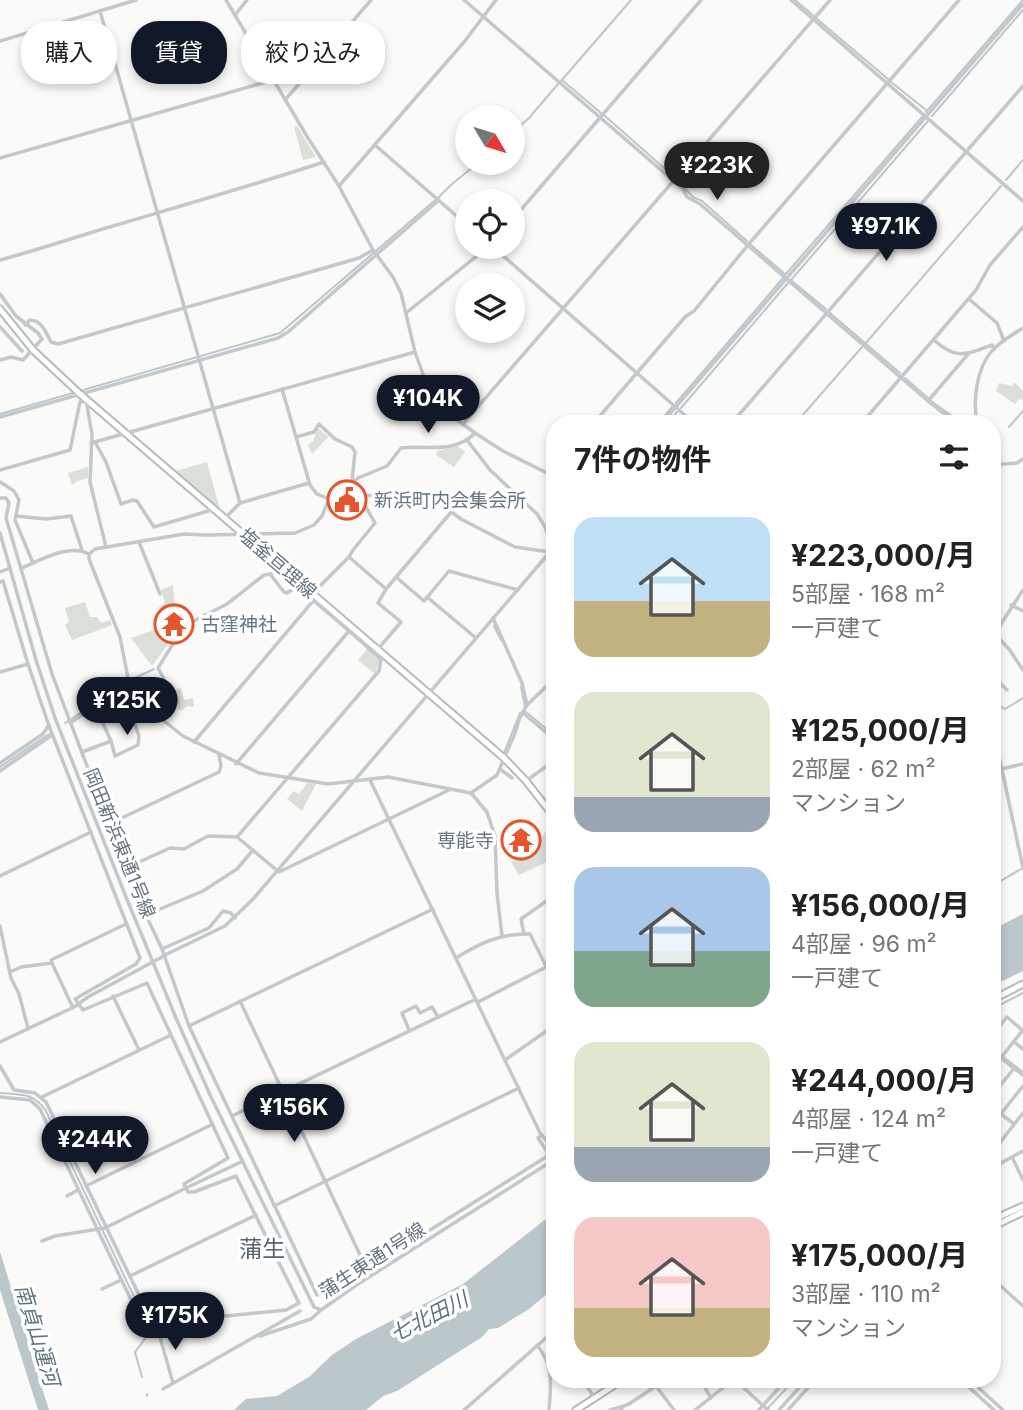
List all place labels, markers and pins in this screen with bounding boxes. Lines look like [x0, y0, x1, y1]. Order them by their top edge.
pin: ¥223K [668, 142, 766, 202]
pin: ¥97.1K [829, 204, 943, 263]
pin: ¥104K [379, 376, 477, 435]
public building icon: 新浜町内会集会所 [326, 479, 368, 521]
place label: 新浜町内会集会所 [374, 489, 526, 512]
temple icon: 古窪神社 [153, 603, 195, 645]
place label: 古窪神社 [201, 613, 277, 636]
pin: ¥125K [78, 678, 176, 737]
temple icon: 専能寺 [500, 819, 542, 861]
place label: 専能寺 [437, 829, 494, 852]
pin: ¥156K [245, 1084, 343, 1144]
pin: ¥244K [46, 1116, 144, 1176]
pin: ¥175K [126, 1292, 224, 1352]

